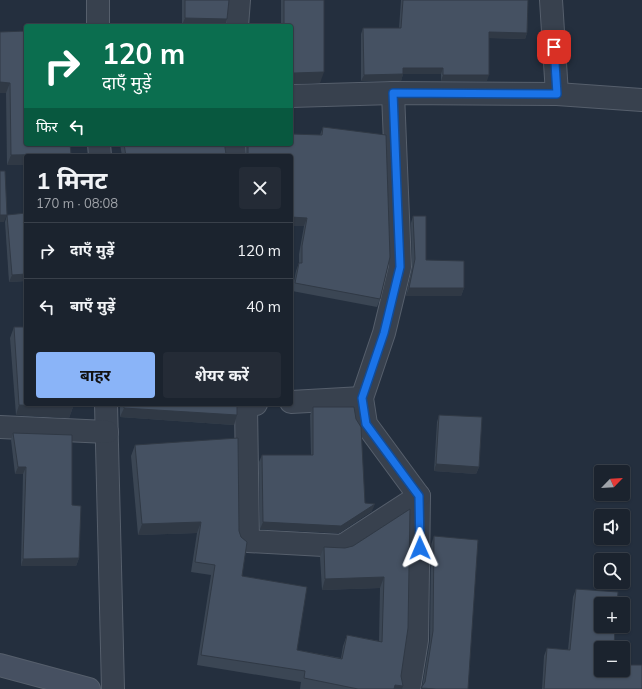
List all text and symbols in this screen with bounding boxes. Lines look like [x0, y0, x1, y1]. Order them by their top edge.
pin [537, 30, 571, 64]
text: 120 m [102, 36, 185, 71]
icon: arrive [543, 36, 565, 58]
icon: right [36, 40, 88, 92]
text: दाएँ मुड़ें [102, 71, 151, 94]
icon: left [66, 116, 88, 138]
text: फिर [36, 117, 58, 136]
text: 1 मिनट [36, 165, 107, 195]
button: close [239, 167, 281, 209]
text: 170 m · 08:08 [36, 195, 118, 211]
icon: right [36, 240, 58, 262]
text: दाएँ मुड़ें [70, 240, 114, 259]
text: 120 m [237, 241, 281, 260]
icon: left [36, 296, 58, 318]
text: बाएँ मुड़ें [70, 296, 115, 315]
text: 40 m [246, 297, 281, 316]
button: बाहर [36, 352, 155, 398]
button: शेयर करें [163, 352, 281, 398]
north arrow [594, 465, 630, 501]
map controls [594, 465, 630, 677]
button: sound [594, 509, 630, 545]
position arrow [399, 527, 441, 569]
button: search [594, 553, 630, 589]
button: + [594, 597, 630, 633]
button: − [594, 641, 630, 677]

